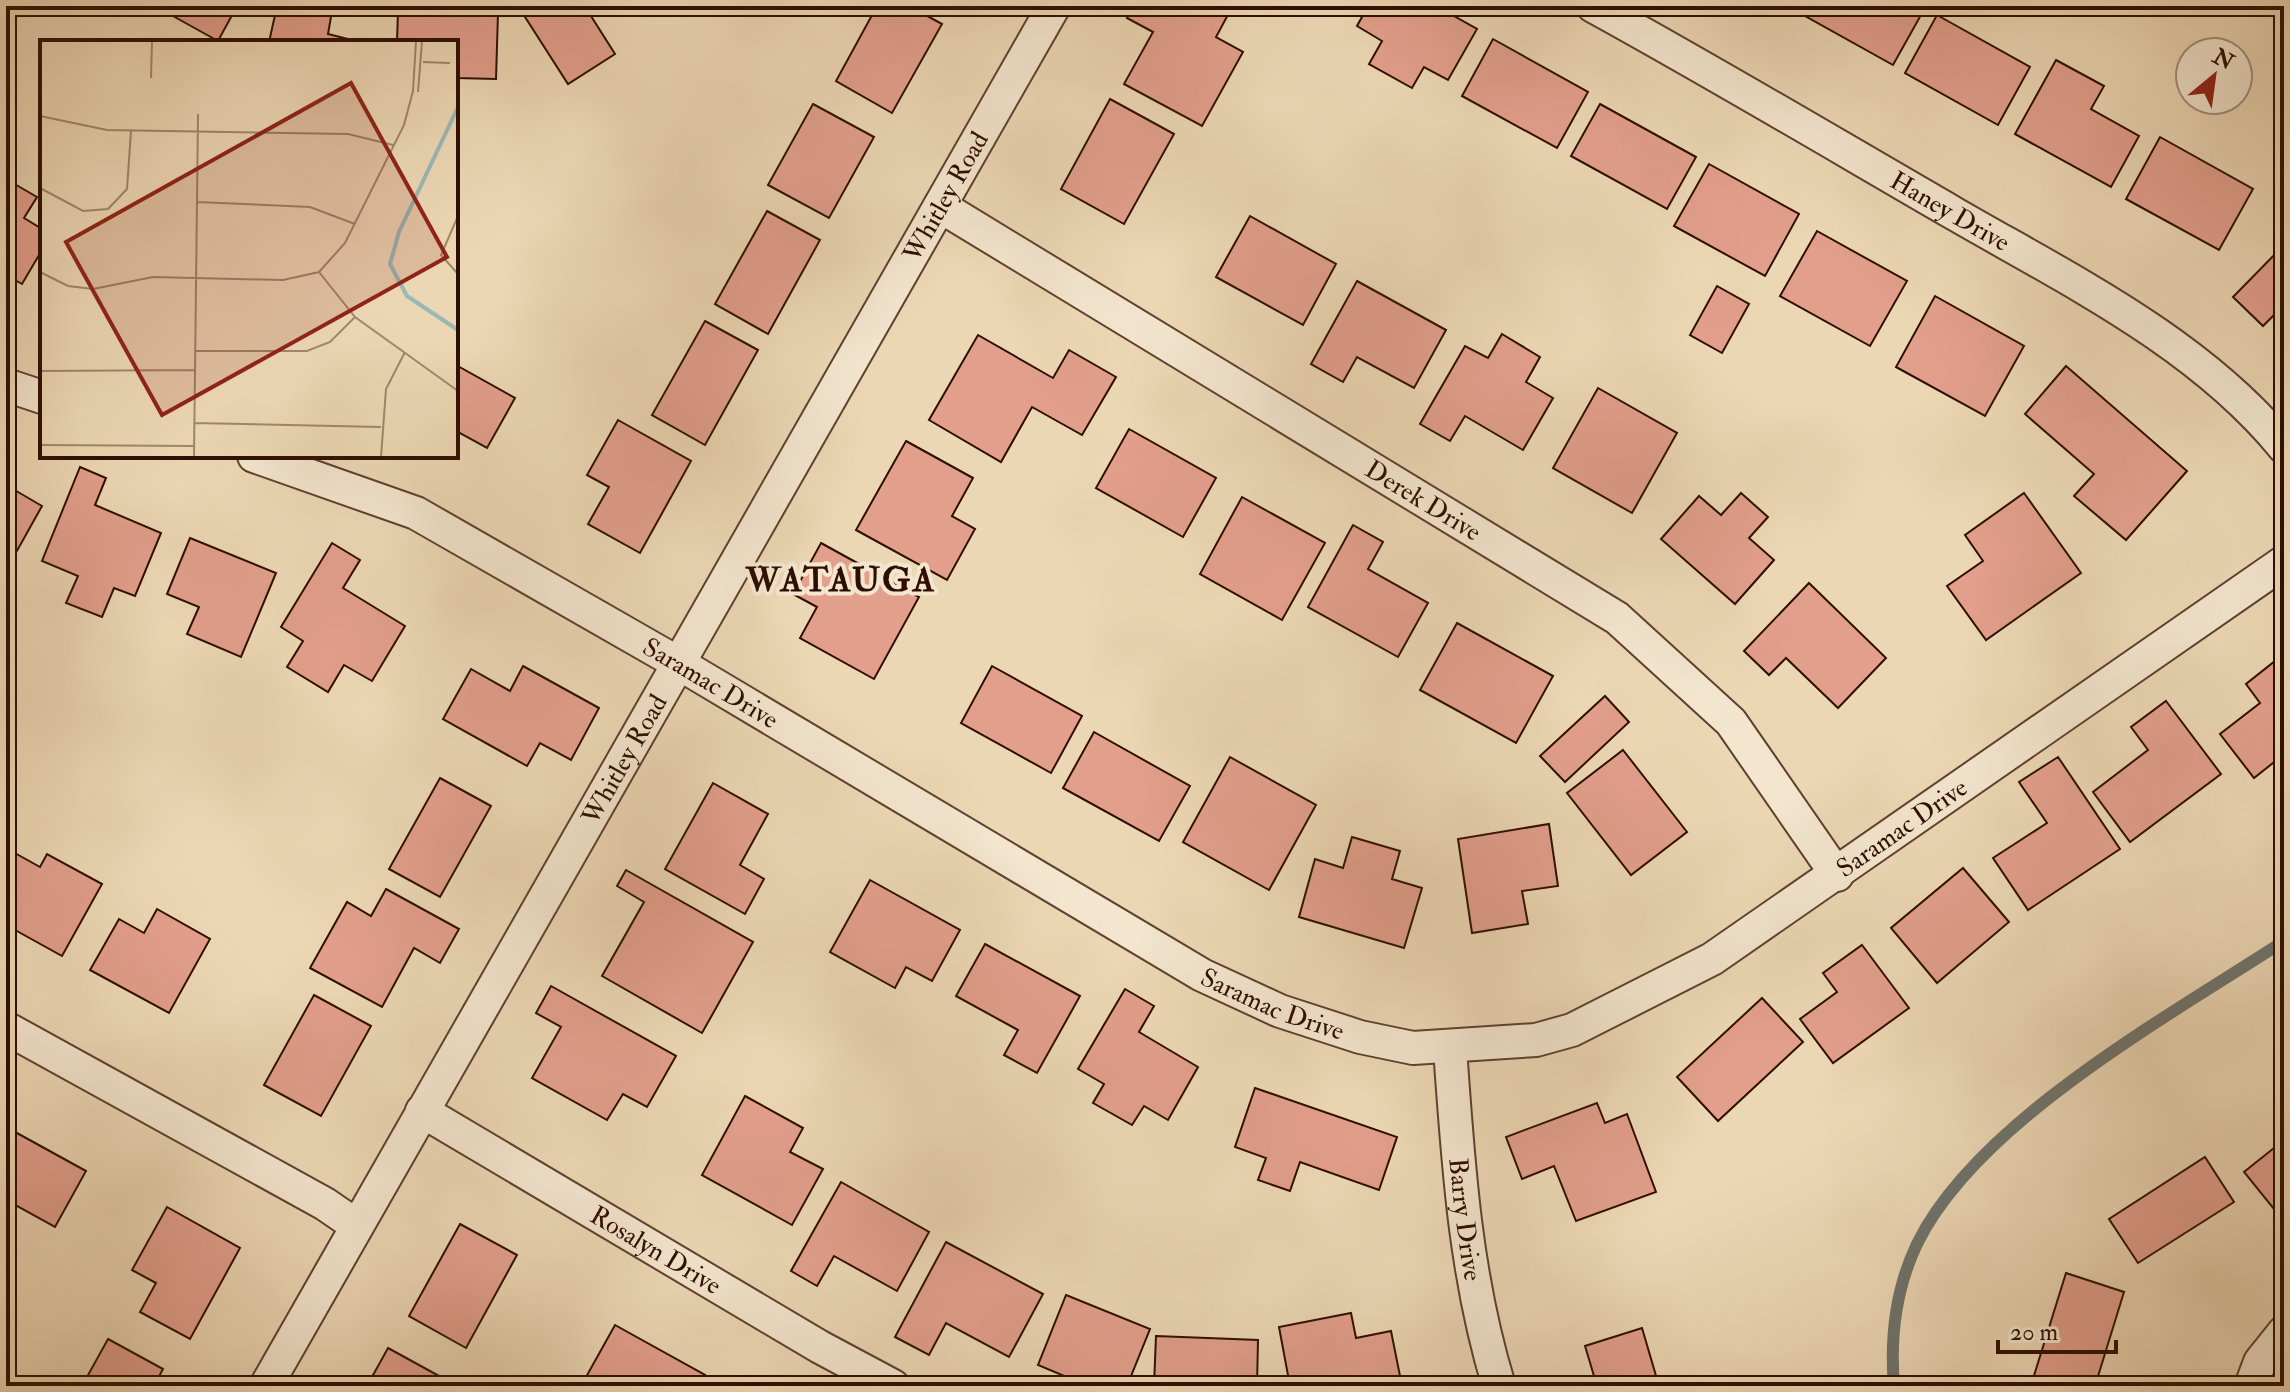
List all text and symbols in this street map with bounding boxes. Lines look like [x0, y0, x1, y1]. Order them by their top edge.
north arrow [2174, 36, 2254, 116]
inset map [40, 40, 458, 458]
text: N [2207, 42, 2239, 77]
street label: Whitley Road [896, 126, 996, 268]
street label: Haney Drive [1884, 165, 2015, 259]
street label: Derek Drive [1359, 454, 1487, 549]
district label: WATAUGA [745, 559, 936, 602]
street label: Saramac Drive [637, 631, 784, 736]
street label: Whitley Road [575, 689, 675, 831]
street label: Saramac Drive [1831, 772, 1974, 885]
street label: Saramac Drive [1195, 962, 1348, 1048]
street label: Barry Drive [1441, 1156, 1489, 1283]
street label: Rosalyn Drive [584, 1199, 727, 1302]
scale bar [1998, 1304, 2116, 1354]
text: 20 m [2010, 1317, 2059, 1348]

